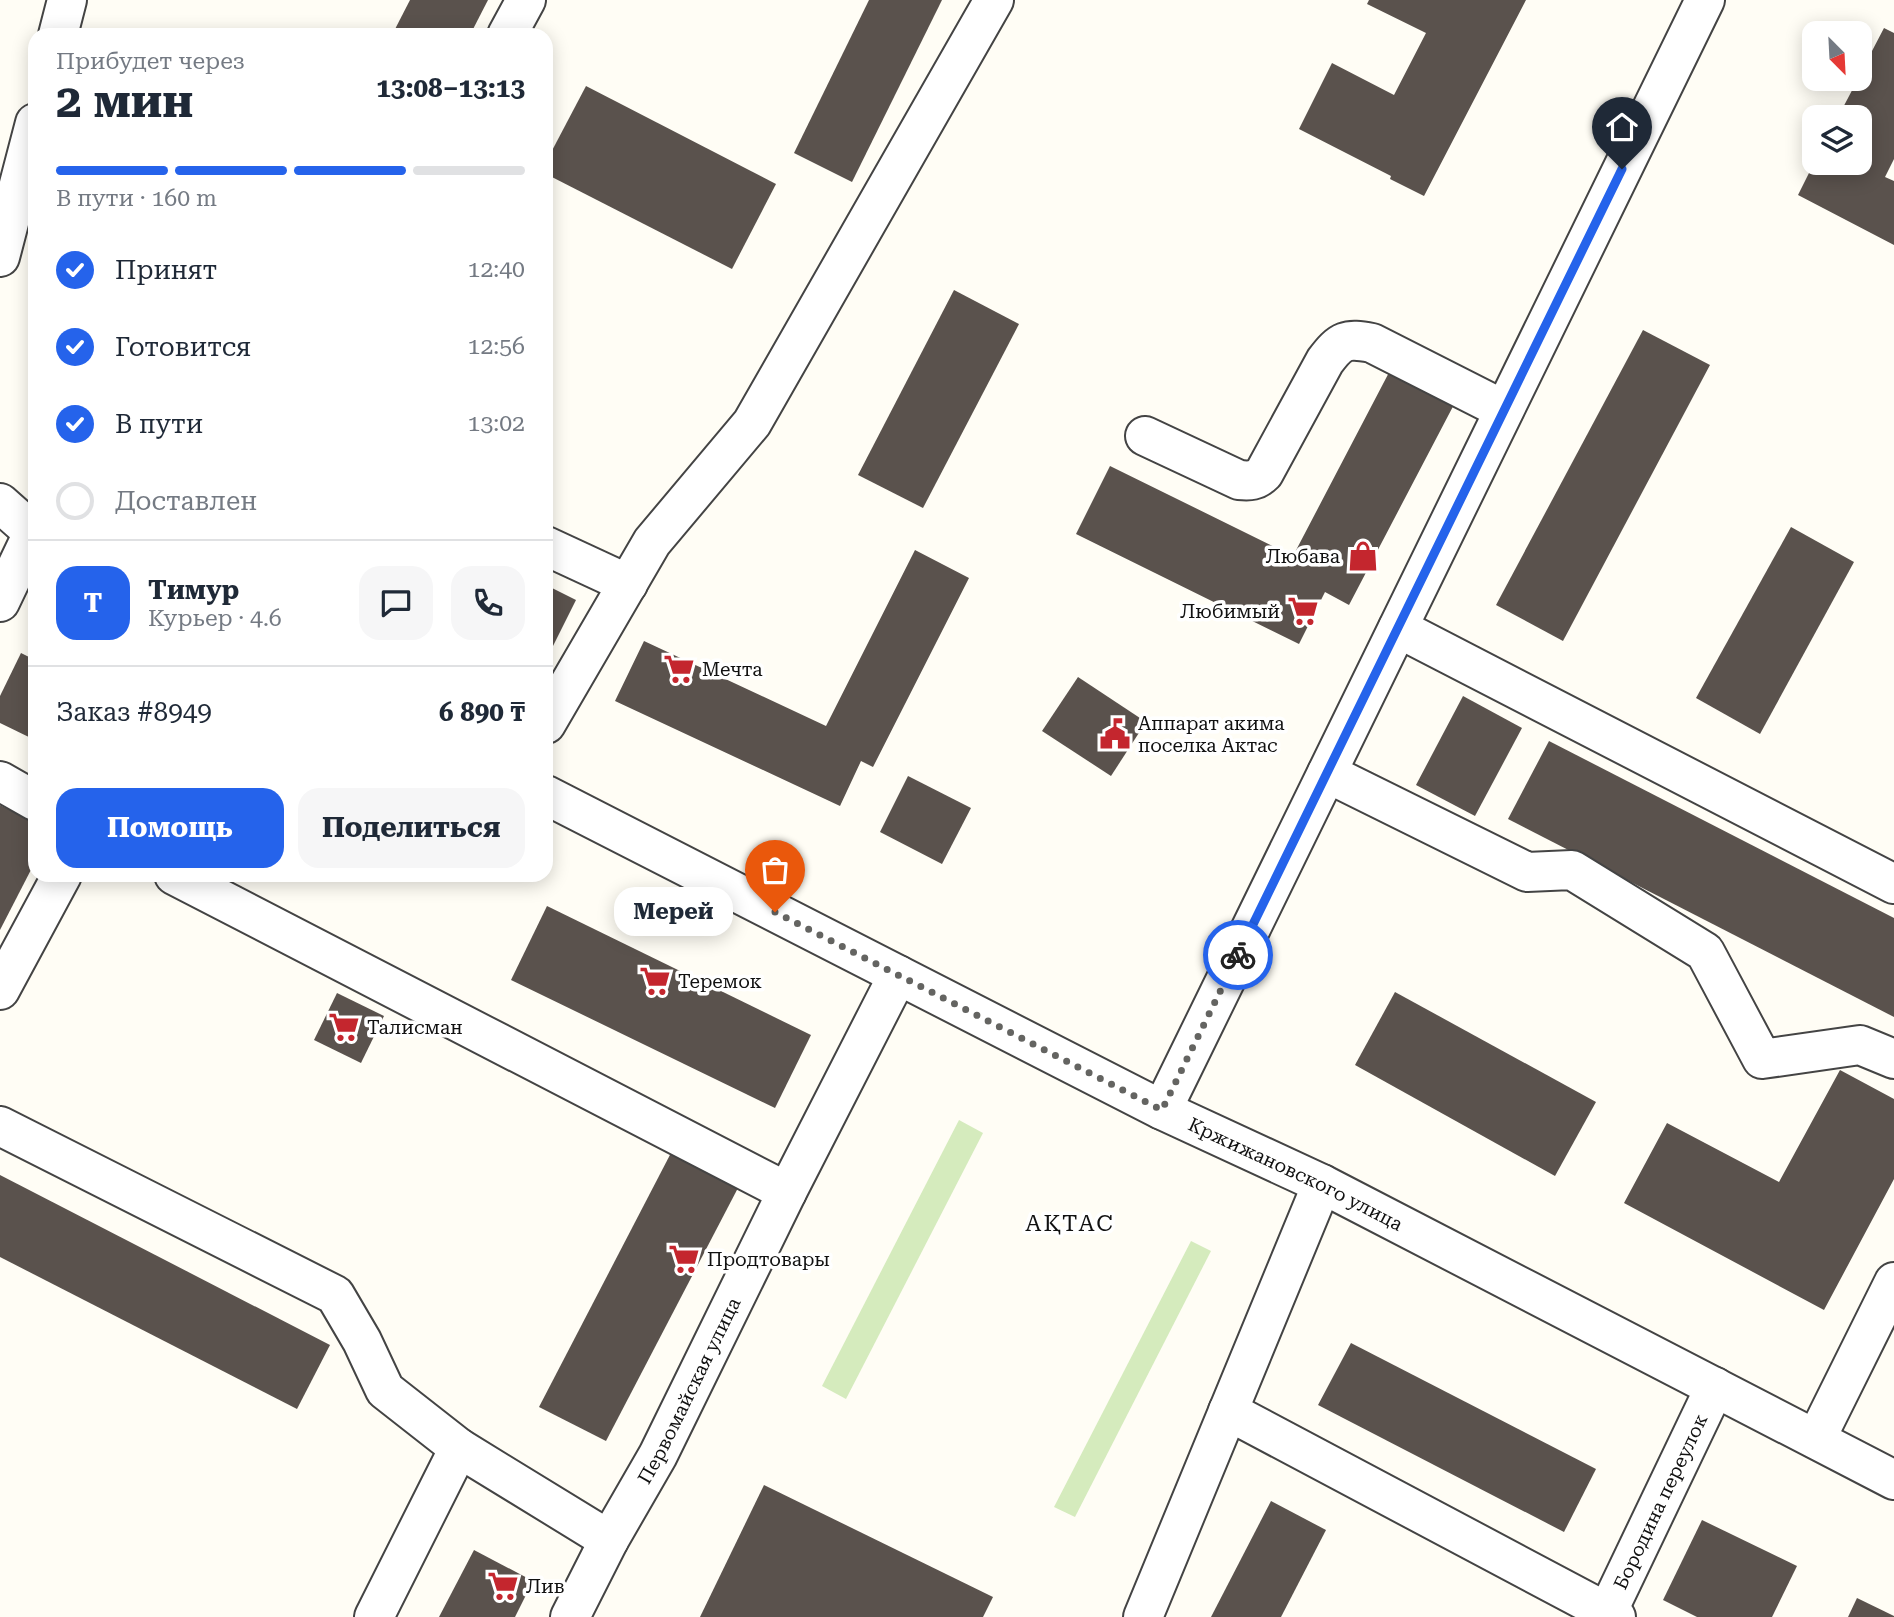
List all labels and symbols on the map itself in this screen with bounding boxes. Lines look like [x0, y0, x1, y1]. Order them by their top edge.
north arrow [1802, 21, 1872, 91]
pin [1592, 97, 1652, 169]
shop icon: Любава [1346, 539, 1380, 573]
place label: Любава [1266, 545, 1341, 568]
supermarket icon: Любимый [1286, 594, 1320, 628]
place label: Любимый [1180, 600, 1280, 623]
supermarket icon: Мечта [662, 652, 696, 686]
place label: Мечта [702, 658, 763, 681]
place label: Аппарат акима поселка Актас [1138, 712, 1285, 757]
public building icon: Аппарат акима поселка Актас [1098, 717, 1132, 751]
pin [745, 840, 805, 912]
callout: Мерей [614, 888, 733, 936]
courier [1203, 920, 1273, 990]
supermarket icon: Теремок [638, 964, 672, 998]
place label: Теремок [678, 970, 762, 993]
supermarket icon: Талисман [327, 1010, 361, 1044]
place label: Талисман [367, 1016, 463, 1039]
street label: Кржижановского улица [1185, 1113, 1407, 1236]
district label: АҚТАС [1025, 1210, 1115, 1237]
supermarket icon: Продтовары [667, 1242, 701, 1276]
place label: Продтовары [707, 1248, 830, 1271]
street label: Первомайская улица [633, 1293, 746, 1488]
street label: Бородина переулок [1609, 1410, 1712, 1593]
supermarket icon: Лив [486, 1569, 520, 1603]
place label: Лив [526, 1575, 565, 1598]

